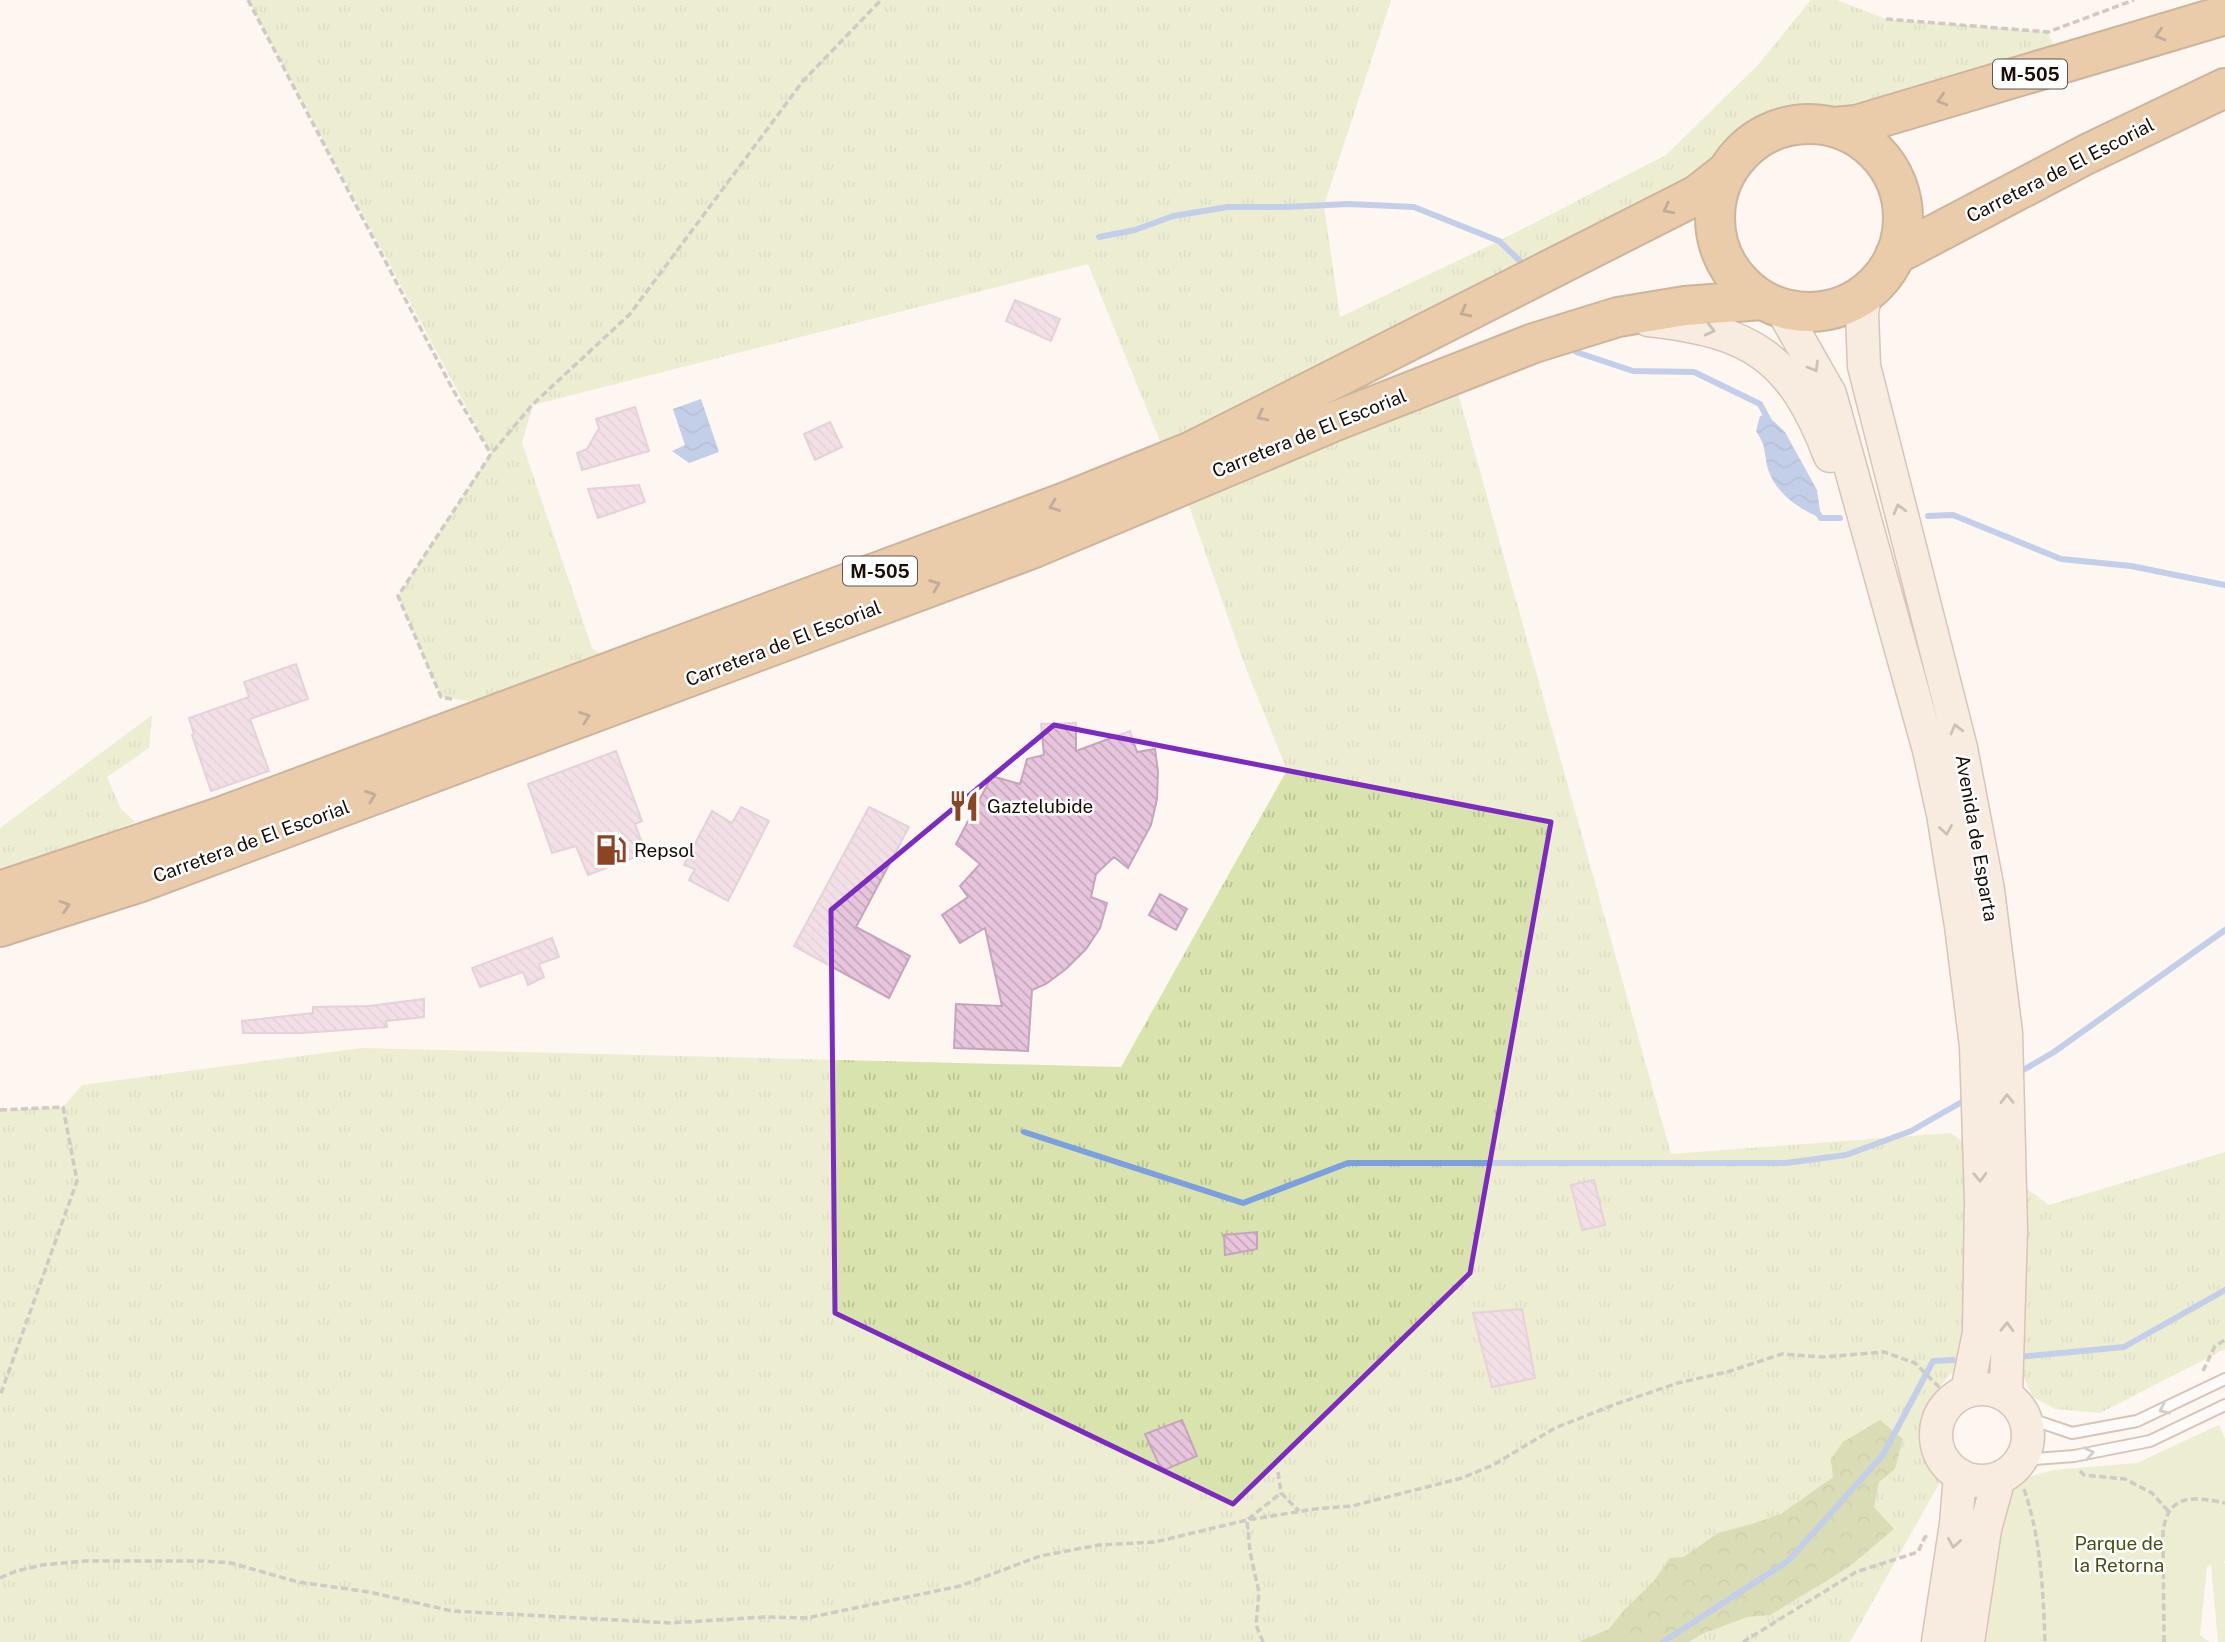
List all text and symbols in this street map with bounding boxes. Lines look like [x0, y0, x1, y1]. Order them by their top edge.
one-way arrow [2154, 27, 2166, 41]
road number: M-505 [1993, 60, 2067, 88]
one-way arrow [1936, 92, 1948, 106]
street label: Carretera de El Escorial [1963, 113, 2157, 227]
one-way arrow [1663, 201, 1675, 215]
one-way arrow [1460, 304, 1472, 318]
one-way arrow [1704, 322, 1716, 336]
one-way arrow [1806, 360, 1819, 373]
street label: Carretera de El Escorial [1209, 384, 1409, 482]
one-way arrow [1257, 407, 1269, 421]
one-way arrow [1048, 498, 1060, 512]
one-way arrow [1893, 503, 1907, 515]
road number: M-505 [843, 556, 917, 586]
one-way arrow [929, 580, 941, 594]
street label: Carretera de El Escorial [682, 596, 884, 690]
one-way arrow [578, 711, 590, 725]
one-way arrow [1950, 723, 1964, 735]
street label: Avenida de Esparta [1952, 753, 2002, 923]
restaurant icon: Gaztelubide [947, 789, 981, 823]
one-way arrow [365, 790, 377, 804]
street label: Carretera de El Escorial [150, 795, 352, 887]
place label: Gaztelubide [987, 795, 1093, 817]
one-way arrow [1938, 824, 1953, 835]
fuel station icon: Repsol [594, 833, 628, 867]
place label: Repsol [634, 839, 695, 861]
one-way arrow [58, 900, 71, 914]
one-way arrow [2000, 1094, 2015, 1105]
one-way arrow [1973, 1172, 1988, 1183]
one-way arrow [2000, 1321, 2015, 1332]
one-way arrow [2159, 1401, 2171, 1415]
one-way arrow [2083, 1446, 2095, 1461]
park label: Parque de la Retorna [2074, 1532, 2164, 1576]
one-way arrow [1946, 1537, 1961, 1549]

